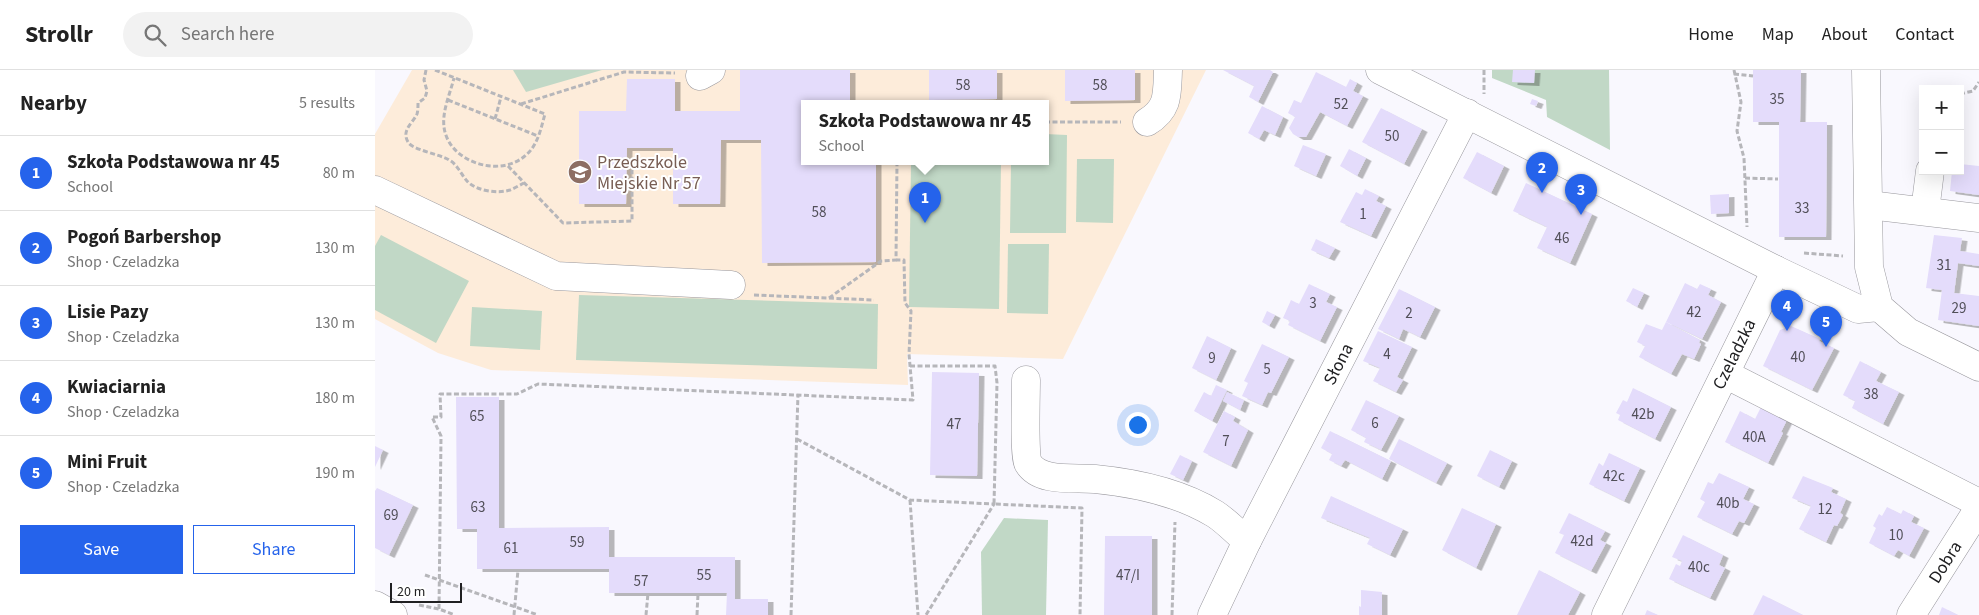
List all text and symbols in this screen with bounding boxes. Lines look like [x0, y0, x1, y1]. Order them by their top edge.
search box [123, 12, 473, 57]
text: Strollr [25, 17, 93, 52]
icon: search [141, 21, 169, 49]
text: Search here [181, 21, 274, 48]
text: Home [1688, 22, 1734, 47]
text: Map [1762, 22, 1794, 47]
text: About [1822, 22, 1867, 47]
text: Contact [1895, 22, 1954, 47]
house number: 58 [956, 75, 970, 96]
house number: 58 [1093, 75, 1107, 96]
map controls [1919, 85, 1964, 175]
button: + [1919, 85, 1964, 130]
text: Nearby [20, 88, 87, 118]
house number: 35 [1770, 89, 1784, 110]
text: 5 results [299, 92, 355, 114]
house number: 52 [1334, 94, 1348, 115]
popup [801, 100, 1049, 165]
text: Szkoła Podstawowa nr 45 [818, 108, 1032, 135]
house number: 50 [1385, 126, 1399, 147]
button: − [1919, 130, 1964, 175]
text: School [818, 135, 864, 157]
text: Szkoła Podstawowa nr 45 [67, 149, 280, 176]
place label: Przedszkole Miejskie Nr 57 [597, 150, 701, 196]
pin: 2 [1526, 152, 1558, 193]
school or university icon: Przedszkole Miejskie Nr 57 [567, 159, 593, 185]
text: 1 [32, 162, 40, 184]
text: 80 m [323, 162, 355, 184]
pin: 3 [1565, 174, 1597, 215]
text: School [67, 176, 113, 198]
pin: 1 [909, 182, 941, 223]
house number: 33 [1795, 198, 1809, 219]
house number: 58 [812, 202, 826, 223]
house number: 1 [1359, 204, 1367, 225]
text: Pogoń Barbershop [67, 224, 221, 251]
house number: 46 [1555, 228, 1569, 249]
text: 2 [32, 237, 40, 259]
text: 130 m [315, 237, 355, 259]
text: Shop · Czeladzka [67, 251, 180, 273]
house number: 31 [1937, 255, 1951, 276]
pin: 4 [1771, 290, 1803, 331]
house number: 3 [1309, 293, 1317, 314]
house number: 29 [1952, 298, 1966, 319]
text: Lisie Pazy [67, 299, 149, 326]
house number: 42 [1687, 302, 1701, 323]
house number: 2 [1405, 303, 1413, 324]
pin: 5 [1810, 306, 1842, 347]
text: 3 [32, 312, 40, 334]
text: 130 m [315, 312, 355, 334]
street label: Czeladzka [1707, 315, 1762, 394]
text: Shop · Czeladzka [67, 326, 180, 348]
street label: Słona [1317, 339, 1359, 389]
house number: 4 [1383, 344, 1391, 365]
house number: 40 [1791, 347, 1805, 368]
house number: 9 [1208, 348, 1216, 369]
house number: 5 [1263, 359, 1271, 380]
text: Kwiaciarnia [67, 374, 166, 401]
house number: 38 [1864, 384, 1878, 405]
text: 4 [32, 387, 40, 409]
text: 180 m [315, 387, 355, 409]
text: Shop · Czeladzka [67, 401, 180, 423]
house number: 42b [1631, 404, 1655, 425]
house number: 65 [470, 406, 484, 427]
your location [1125, 412, 1151, 438]
house number: 6 [1371, 413, 1379, 434]
house number: 47 [947, 414, 961, 435]
house number: 40A [1742, 427, 1766, 448]
house number: 7 [1222, 431, 1230, 452]
text: Mini Fruit [67, 449, 147, 476]
text: 5 [32, 462, 40, 484]
text: 190 m [315, 462, 355, 484]
house number: 42c [1603, 466, 1625, 487]
text: Shop · Czeladzka [67, 476, 180, 498]
house number: 40b [1716, 493, 1740, 514]
house number: 63 [471, 497, 485, 518]
house number: 12 [1818, 499, 1832, 520]
house number: 69 [384, 505, 398, 526]
button: Save [20, 525, 183, 574]
button: Share [193, 525, 355, 574]
house number: 10 [1889, 525, 1903, 546]
house number: 42d [1570, 531, 1594, 552]
house number: 59 [570, 532, 584, 553]
street label: Dobra [1923, 536, 1968, 588]
house number: 61 [504, 538, 518, 559]
house number: 40c [1688, 557, 1710, 578]
house number: 55 [697, 565, 711, 586]
house number: 47/I [1116, 565, 1140, 586]
house number: 57 [634, 571, 648, 592]
scale bar [390, 580, 463, 603]
text: 20 m [397, 582, 425, 602]

